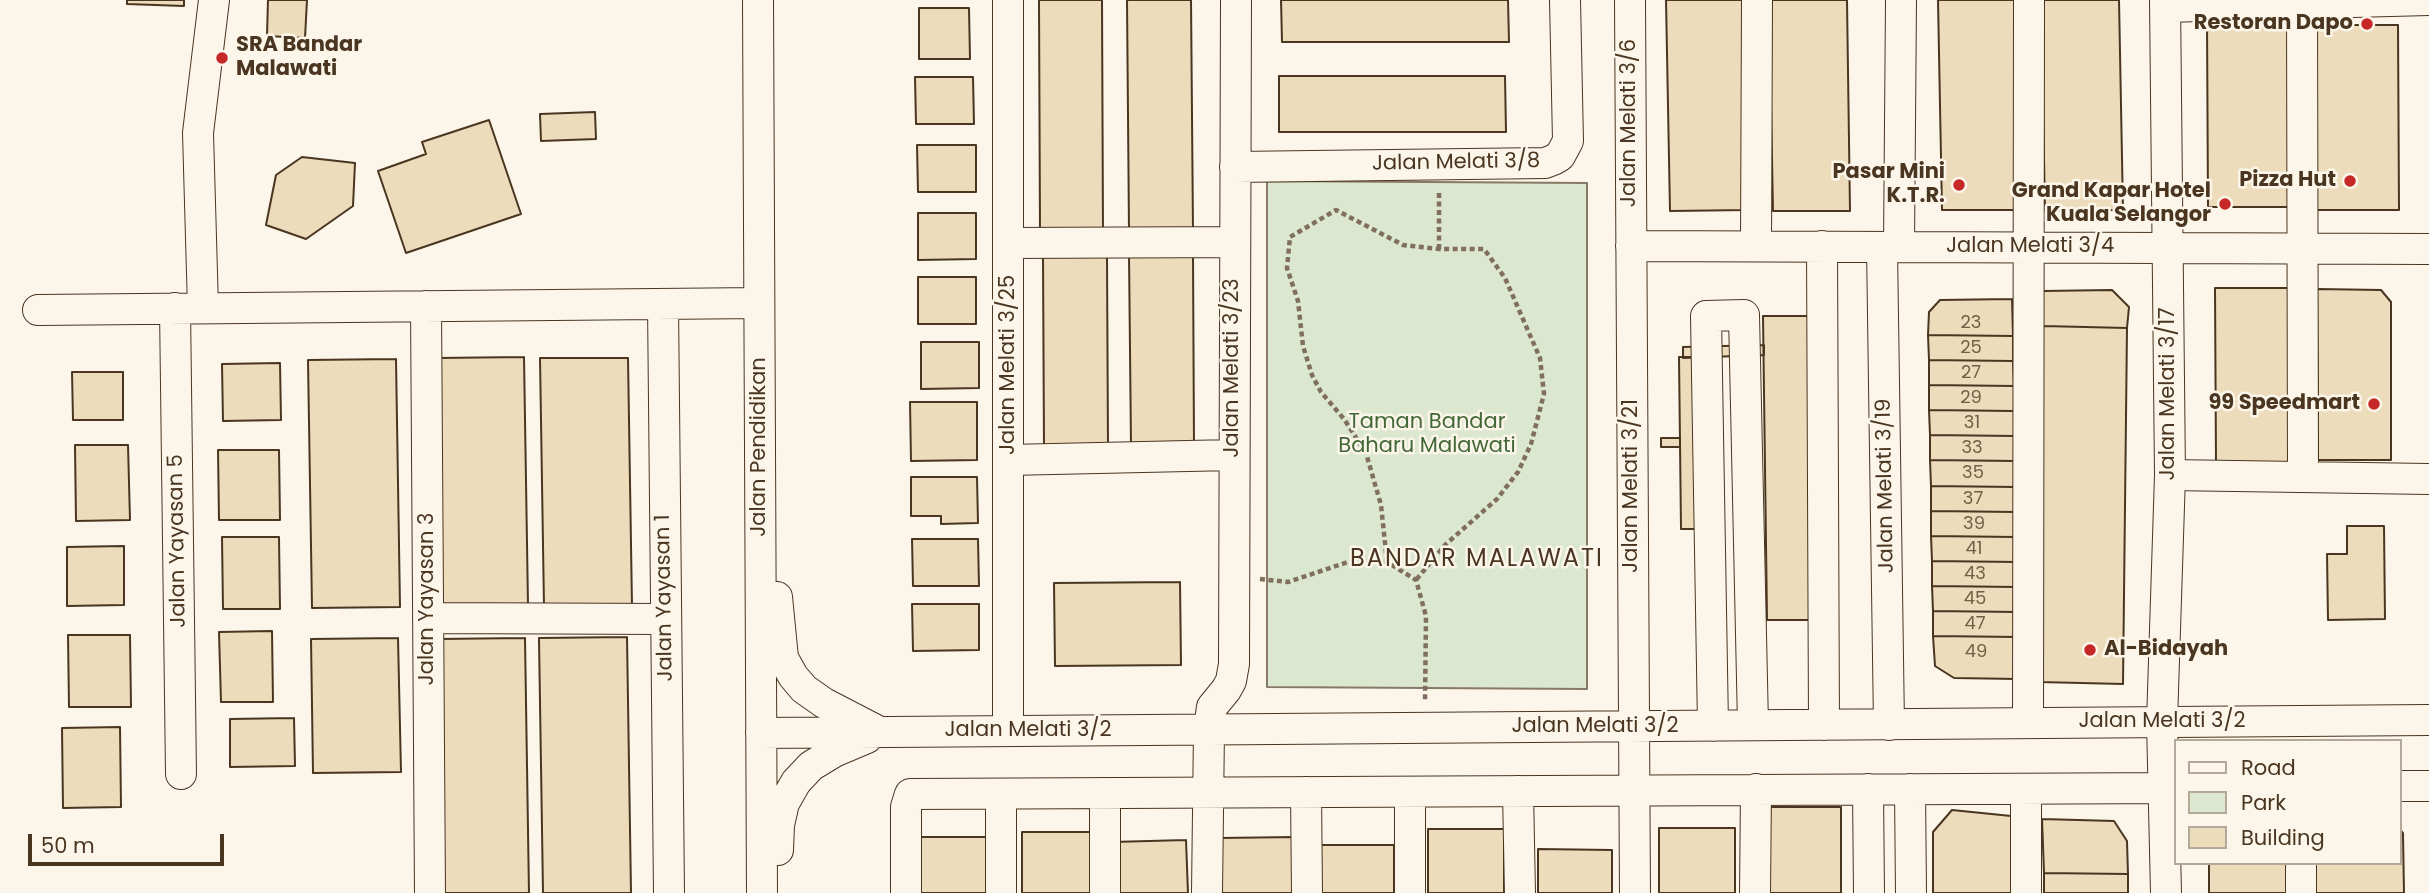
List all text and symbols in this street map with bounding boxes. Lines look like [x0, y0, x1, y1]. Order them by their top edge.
place label: Restoran Dapo [2194, 11, 2353, 37]
marker: Restoran Dapo [2359, 16, 2375, 32]
place label: SRA Bandar Malawati [236, 33, 362, 83]
street label: Jalan Melati 3/6 [1617, 39, 1643, 207]
marker: SRA Bandar Malawati [214, 50, 230, 66]
street label: Jalan Melati 3/8 [1372, 149, 1540, 177]
place label: Pasar Mini K.T.R. [1832, 160, 1945, 210]
place label: Pizza Hut [2239, 168, 2336, 194]
marker: Pizza Hut [2342, 173, 2358, 189]
marker: Pasar Mini K.T.R. [1951, 177, 1967, 193]
place label: Grand Kapar Hotel Kuala Selangor [2012, 179, 2211, 229]
marker: Grand Kapar Hotel Kuala Selangor [2217, 196, 2233, 212]
street label: Jalan Melati 3/4 [1946, 234, 2114, 260]
street label: Jalan Melati 3/25 [996, 275, 1022, 455]
street label: Jalan Melati 3/23 [1220, 278, 1246, 458]
street label: Jalan Melati 3/17 [2156, 307, 2182, 481]
house number: 23 [1961, 312, 1981, 334]
house number: 25 [1960, 337, 1982, 359]
street label: Jalan Pendidikan [747, 357, 773, 537]
house number: 27 [1961, 362, 1981, 384]
house number: 29 [1960, 387, 1982, 409]
place label: 99 Speedmart [2208, 391, 2360, 417]
marker: 99 Speedmart [2366, 396, 2382, 412]
street label: Jalan Melati 3/19 [1872, 398, 1900, 574]
street label: Jalan Melati 3/21 [1619, 399, 1645, 573]
park label: Taman Bandar Baharu Malawati [1338, 410, 1516, 460]
house number: 31 [1964, 412, 1980, 434]
house number: 33 [1961, 437, 1983, 459]
street label: Jalan Yayasan 5 [164, 454, 192, 628]
house number: 35 [1962, 462, 1984, 484]
house number: 37 [1963, 488, 1983, 510]
street label: Jalan Yayasan 3 [415, 513, 441, 685]
house number: 39 [1963, 513, 1985, 535]
street label: Jalan Yayasan 1 [651, 514, 679, 682]
house number: 41 [1965, 538, 1983, 560]
district label: BANDAR MALAWATI [1352, 546, 1602, 574]
house number: 43 [1964, 563, 1986, 585]
house number: 45 [1964, 588, 1986, 610]
house number: 47 [1964, 613, 1986, 635]
place label: Al-Bidayah [2104, 637, 2228, 663]
house number: 49 [1965, 641, 1987, 663]
marker: Al-Bidayah [2082, 642, 2098, 658]
street label: Jalan Melati 3/2 [2078, 709, 2246, 735]
street label: Jalan Melati 3/2 [1511, 714, 1679, 740]
street label: Jalan Melati 3/2 [944, 718, 1112, 744]
legend [2174, 739, 2401, 865]
text: Road [2241, 753, 2296, 782]
text: Park [2241, 788, 2286, 817]
scale bar [32, 820, 228, 864]
text: Building [2241, 823, 2325, 852]
text: 50 m [41, 831, 95, 860]

